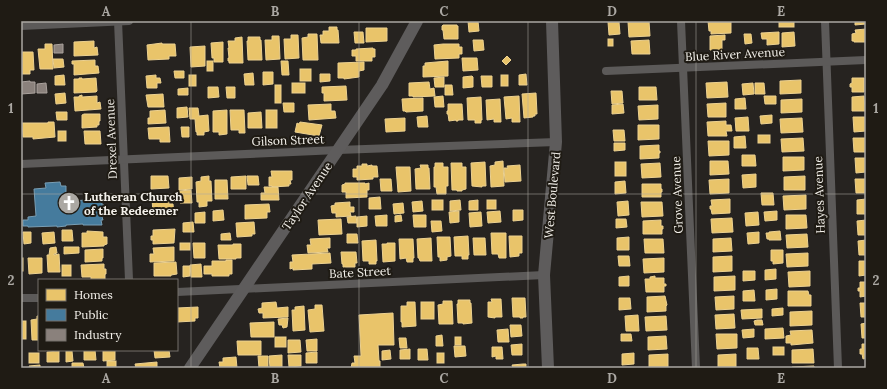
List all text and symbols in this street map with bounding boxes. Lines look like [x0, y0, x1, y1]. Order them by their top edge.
text: A [102, 3, 111, 20]
text: B [271, 3, 280, 20]
text: C [440, 3, 449, 20]
text: D [607, 3, 617, 20]
text: E [777, 3, 785, 20]
street label: Blue River Avenue [685, 44, 786, 64]
street label: Drexel Avenue [102, 98, 120, 179]
text: 1 [8, 100, 14, 117]
text: 1 [873, 100, 879, 117]
street label: Gilson Street [251, 131, 325, 149]
street label: West Boulevard [541, 151, 563, 239]
street label: Grove Avenue [668, 155, 686, 234]
street label: Hayes Avenue [810, 156, 828, 234]
street label: Taylor Avenue [279, 159, 336, 233]
place label: Lutheran Church of the Redeemer [84, 189, 183, 218]
church icon: Lutheran Church of the Redeemer [56, 190, 82, 216]
street label: Bate Street [329, 263, 392, 281]
text: 2 [8, 272, 15, 289]
text: 2 [873, 272, 880, 289]
legend [38, 279, 178, 351]
text: Homes [74, 287, 113, 302]
text: Public [74, 307, 108, 322]
text: Industry [74, 327, 122, 342]
text: A [102, 370, 111, 387]
text: B [271, 370, 280, 387]
text: C [440, 370, 449, 387]
text: D [607, 370, 617, 387]
text: E [777, 370, 785, 387]

